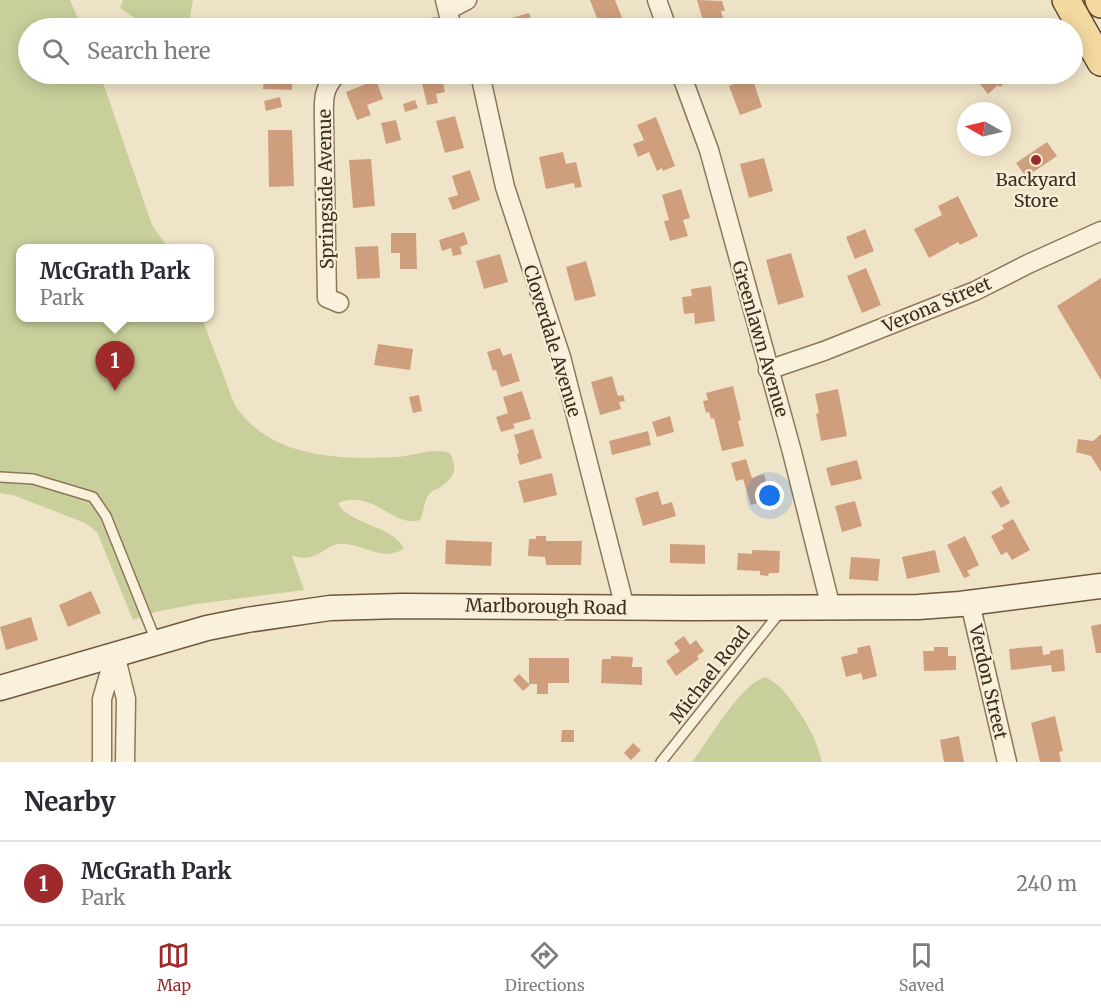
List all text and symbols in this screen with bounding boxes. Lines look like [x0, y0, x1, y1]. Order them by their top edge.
search box [18, 18, 1083, 84]
icon: search [39, 35, 72, 68]
text: Search here [87, 37, 210, 65]
north arrow [957, 102, 1011, 156]
street label: Springside Avenue [313, 109, 338, 269]
marker: Backyard Store [1029, 153, 1043, 167]
place label: Backyard Store [996, 168, 1077, 212]
popup [16, 244, 214, 322]
text: McGrath Park [40, 257, 190, 285]
street label: Greenlawn Avenue [727, 258, 794, 420]
street label: Cloverdale Avenue [518, 262, 587, 420]
street label: Verona Street [878, 271, 995, 338]
text: Park [40, 285, 84, 310]
pin: 1 [96, 342, 134, 391]
your location [755, 481, 784, 510]
street label: Marlborough Road [465, 594, 627, 619]
street label: Michael Road [665, 621, 755, 728]
street label: Verdon Street [964, 621, 1013, 741]
text: Nearby [24, 785, 116, 818]
text: McGrath Park [81, 857, 232, 885]
text: 1 [39, 871, 48, 896]
text: 240 m [1016, 871, 1077, 896]
text: Park [81, 885, 125, 910]
tab: Map [157, 939, 191, 995]
tab: Directions [505, 939, 585, 995]
tab: Saved [899, 939, 944, 995]

